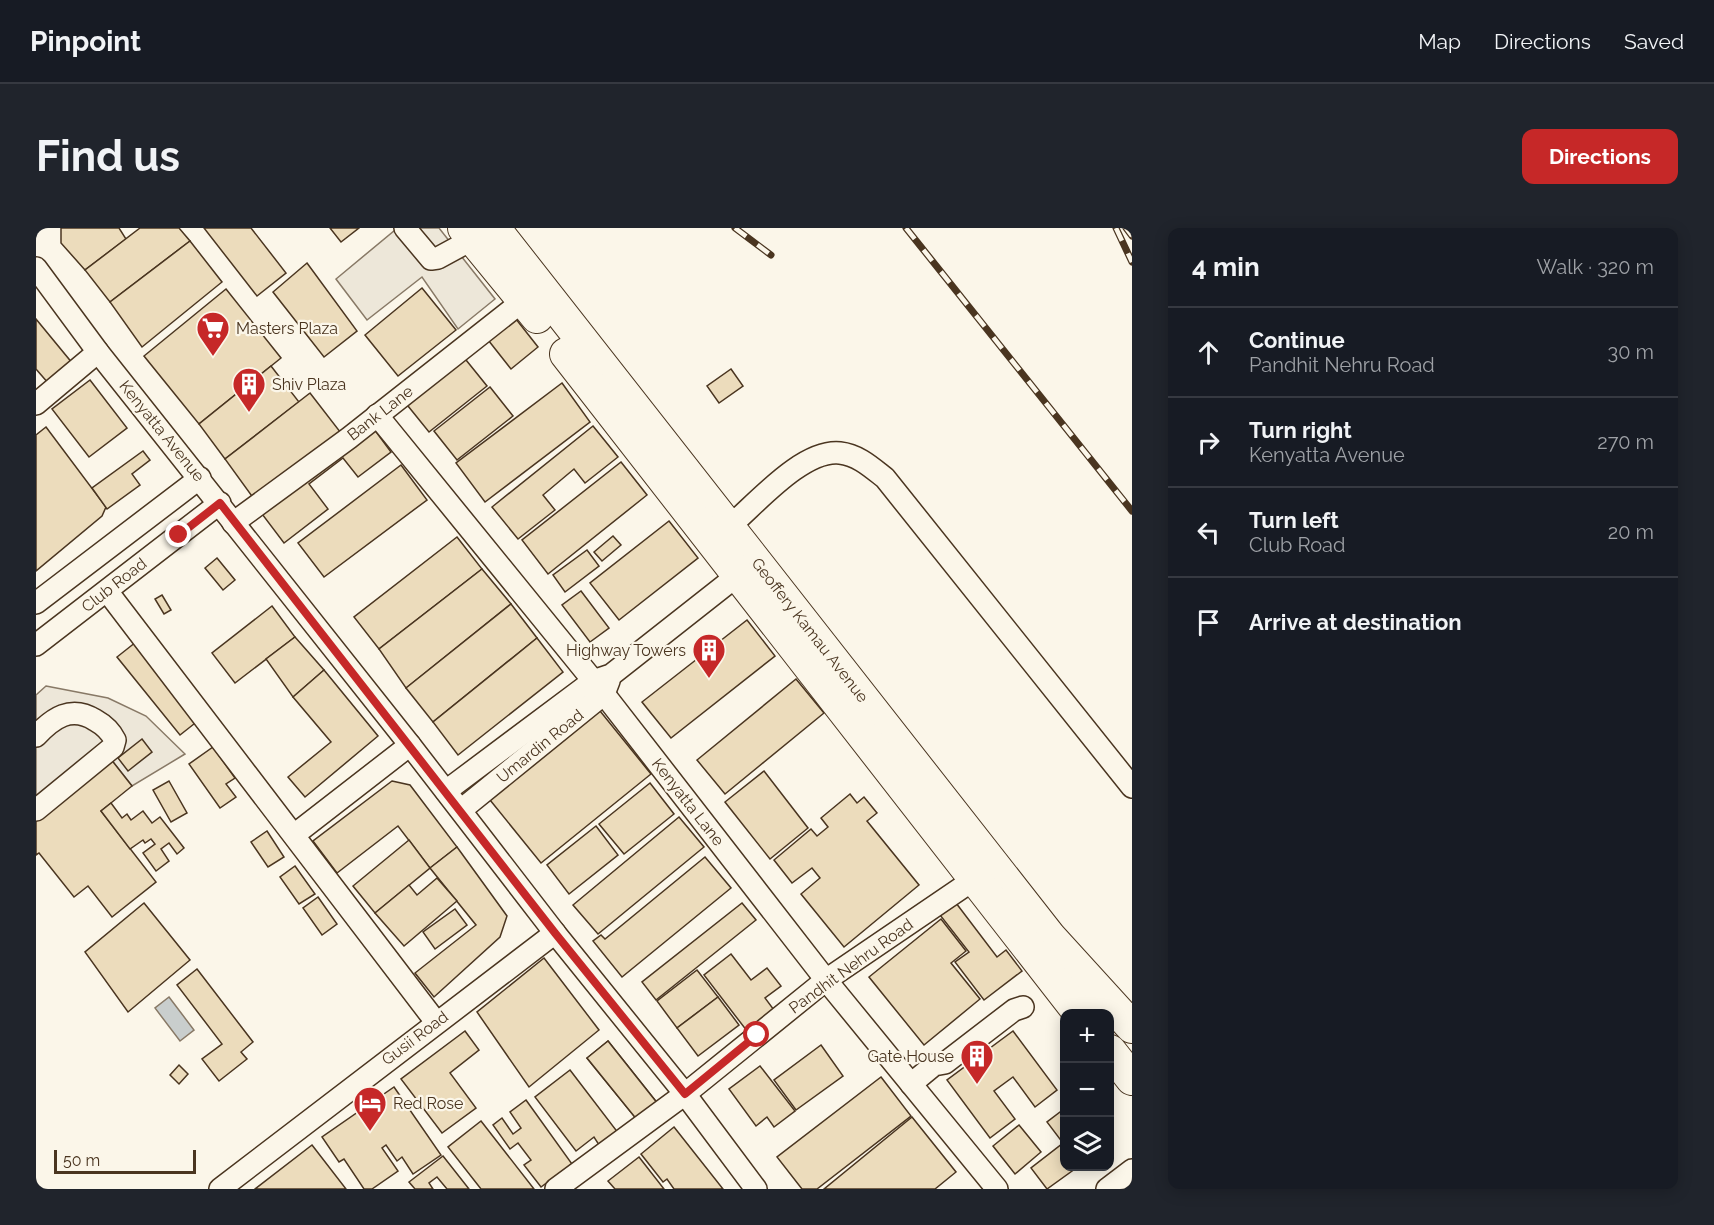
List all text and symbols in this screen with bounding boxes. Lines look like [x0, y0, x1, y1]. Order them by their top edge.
text: Pinpoint [30, 25, 141, 58]
text: Map [1418, 29, 1461, 54]
text: Directions [1494, 29, 1591, 54]
text: Saved [1624, 29, 1684, 54]
button: Directions [1522, 129, 1678, 184]
text: Find us [36, 132, 180, 181]
text: 4 min [1192, 252, 1260, 282]
text: Walk · 320 m [1536, 255, 1654, 279]
supermarket icon: Masters Plaza [195, 310, 231, 357]
place label: Masters Plaza [236, 319, 338, 338]
text: Continue [1249, 327, 1345, 353]
icon: ahead [1192, 336, 1225, 369]
text: 30 m [1608, 340, 1654, 364]
text: Pandhit Nehru Road [1249, 353, 1435, 377]
building icon: Shiv Plaza [231, 366, 267, 413]
place label: Shiv Plaza [272, 375, 346, 394]
street label: Kenyatta Avenue [115, 377, 209, 485]
street label: Bank Lane [343, 381, 417, 445]
text: Turn right [1249, 417, 1352, 443]
icon: right [1192, 426, 1225, 459]
text: 270 m [1597, 430, 1654, 454]
text: Kenyatta Avenue [1249, 443, 1405, 467]
text: Turn left [1249, 507, 1339, 533]
icon: left [1192, 516, 1225, 549]
text: 20 m [1608, 520, 1654, 544]
route end [165, 521, 191, 547]
text: Club Road [1249, 533, 1345, 557]
street label: Club Road [78, 554, 150, 616]
street label: Geoffery Kamau Avenue [748, 554, 872, 706]
icon: arrive [1192, 606, 1225, 639]
text: Arrive at destination [1249, 609, 1462, 635]
building icon: Highway Towers [691, 632, 727, 679]
place label: Highway Towers [566, 641, 686, 660]
street label: Umardin Road [493, 705, 587, 787]
street label: Kenyatta Lane [648, 754, 728, 850]
street label: Pandhit Nehru Road [785, 915, 917, 1017]
street label: Gusii Road [378, 1007, 452, 1069]
map controls [1060, 1009, 1114, 1171]
button: + [1060, 1009, 1114, 1063]
route start [743, 1021, 769, 1047]
building icon: Gate House [959, 1038, 995, 1085]
place label: Gate House [867, 1047, 954, 1066]
button: − [1060, 1063, 1114, 1117]
hotel icon: Red Rose [352, 1085, 388, 1132]
place label: Red Rose [393, 1094, 463, 1113]
button: layers [1060, 1117, 1114, 1171]
scale bar [54, 1147, 196, 1174]
text: 50 m [63, 1151, 100, 1170]

